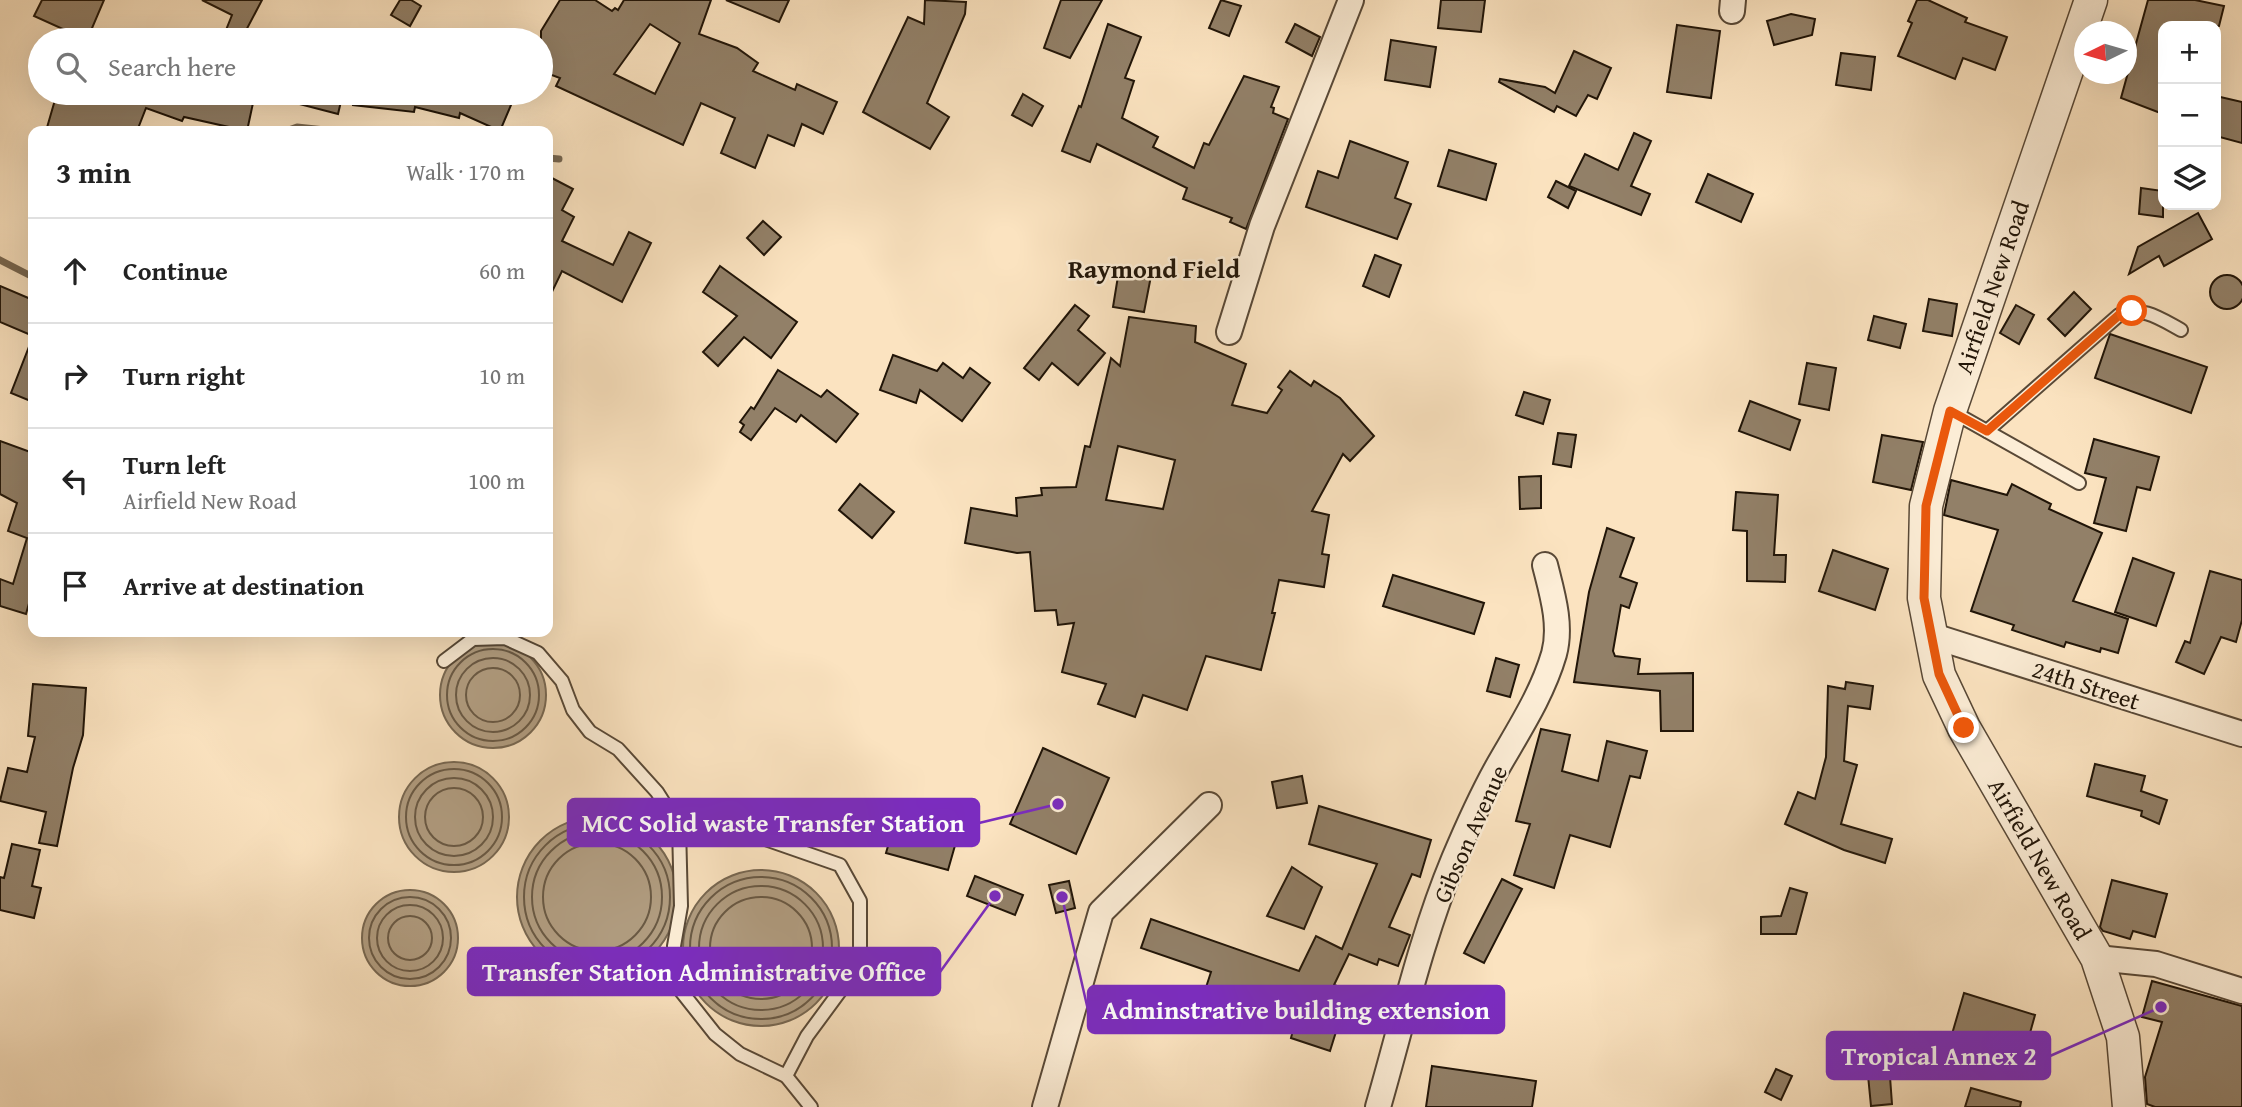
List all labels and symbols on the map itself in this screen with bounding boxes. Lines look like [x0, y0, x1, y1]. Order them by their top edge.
north arrow [2074, 21, 2137, 84]
street label: Airfield New Road [1946, 195, 2038, 378]
district label: Raymond Field [1068, 249, 1240, 288]
route start [2116, 295, 2147, 326]
street label: 24th Street [2028, 651, 2145, 719]
route end [1948, 712, 1979, 743]
street label: Gibson Avenue [1424, 759, 1516, 909]
street label: Airfield New Road [1980, 772, 2101, 946]
callout: MCC Solid waste Transfer Station [568, 799, 979, 846]
text: MCC Solid waste Transfer Station [581, 803, 965, 842]
callout: Transfer Station Administrative Office [468, 948, 940, 995]
text: Transfer Station Administrative Office [482, 952, 926, 991]
callout: Adminstrative building extension [1088, 986, 1504, 1033]
text: Adminstrative building extension [1102, 990, 1491, 1029]
callout: Tropical Annex 2 [1827, 1032, 2050, 1079]
text: Tropical Annex 2 [1841, 1036, 2037, 1075]

